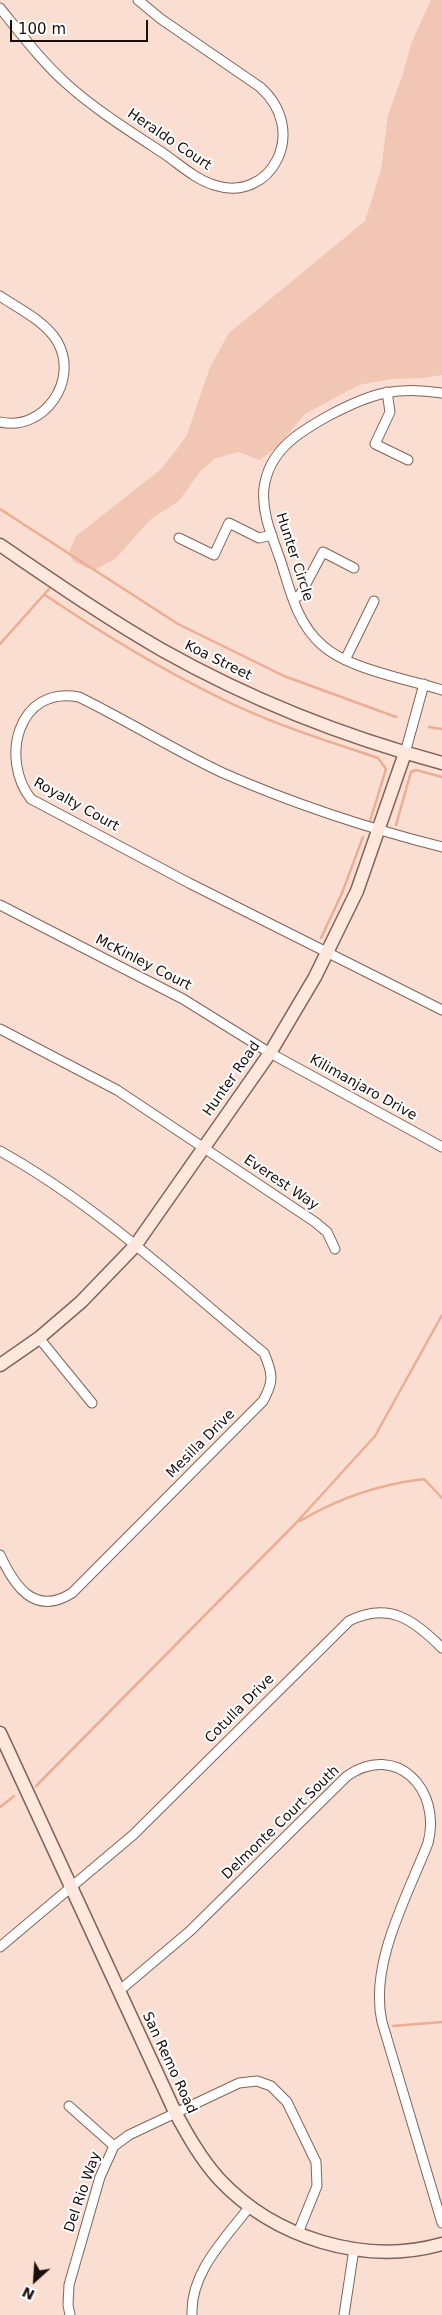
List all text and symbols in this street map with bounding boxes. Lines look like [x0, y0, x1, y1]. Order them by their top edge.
scale bar [12, 10, 150, 42]
text: 100 m [18, 20, 66, 38]
street label: Heraldo Court [124, 106, 214, 174]
street label: Hunter Circle [272, 511, 316, 603]
street label: Koa Street [182, 638, 254, 684]
street label: Royalty Court [30, 775, 122, 835]
street label: McKinley Court [92, 932, 194, 994]
street label: Hunter Road [200, 1038, 264, 1120]
street label: Kilimanjaro Drive [306, 1052, 420, 1124]
street label: Everest Way [240, 1152, 322, 1214]
street label: Mesilla Drive [163, 1406, 239, 1482]
street label: Cotulla Drive [202, 1671, 278, 1747]
street label: Delmonte Court South [219, 1763, 343, 1883]
street label: San Remo Road [138, 2009, 200, 2117]
street label: Del Rio Way [61, 2149, 105, 2235]
north arrow [10, 2255, 60, 2305]
text: N [20, 2284, 37, 2303]

